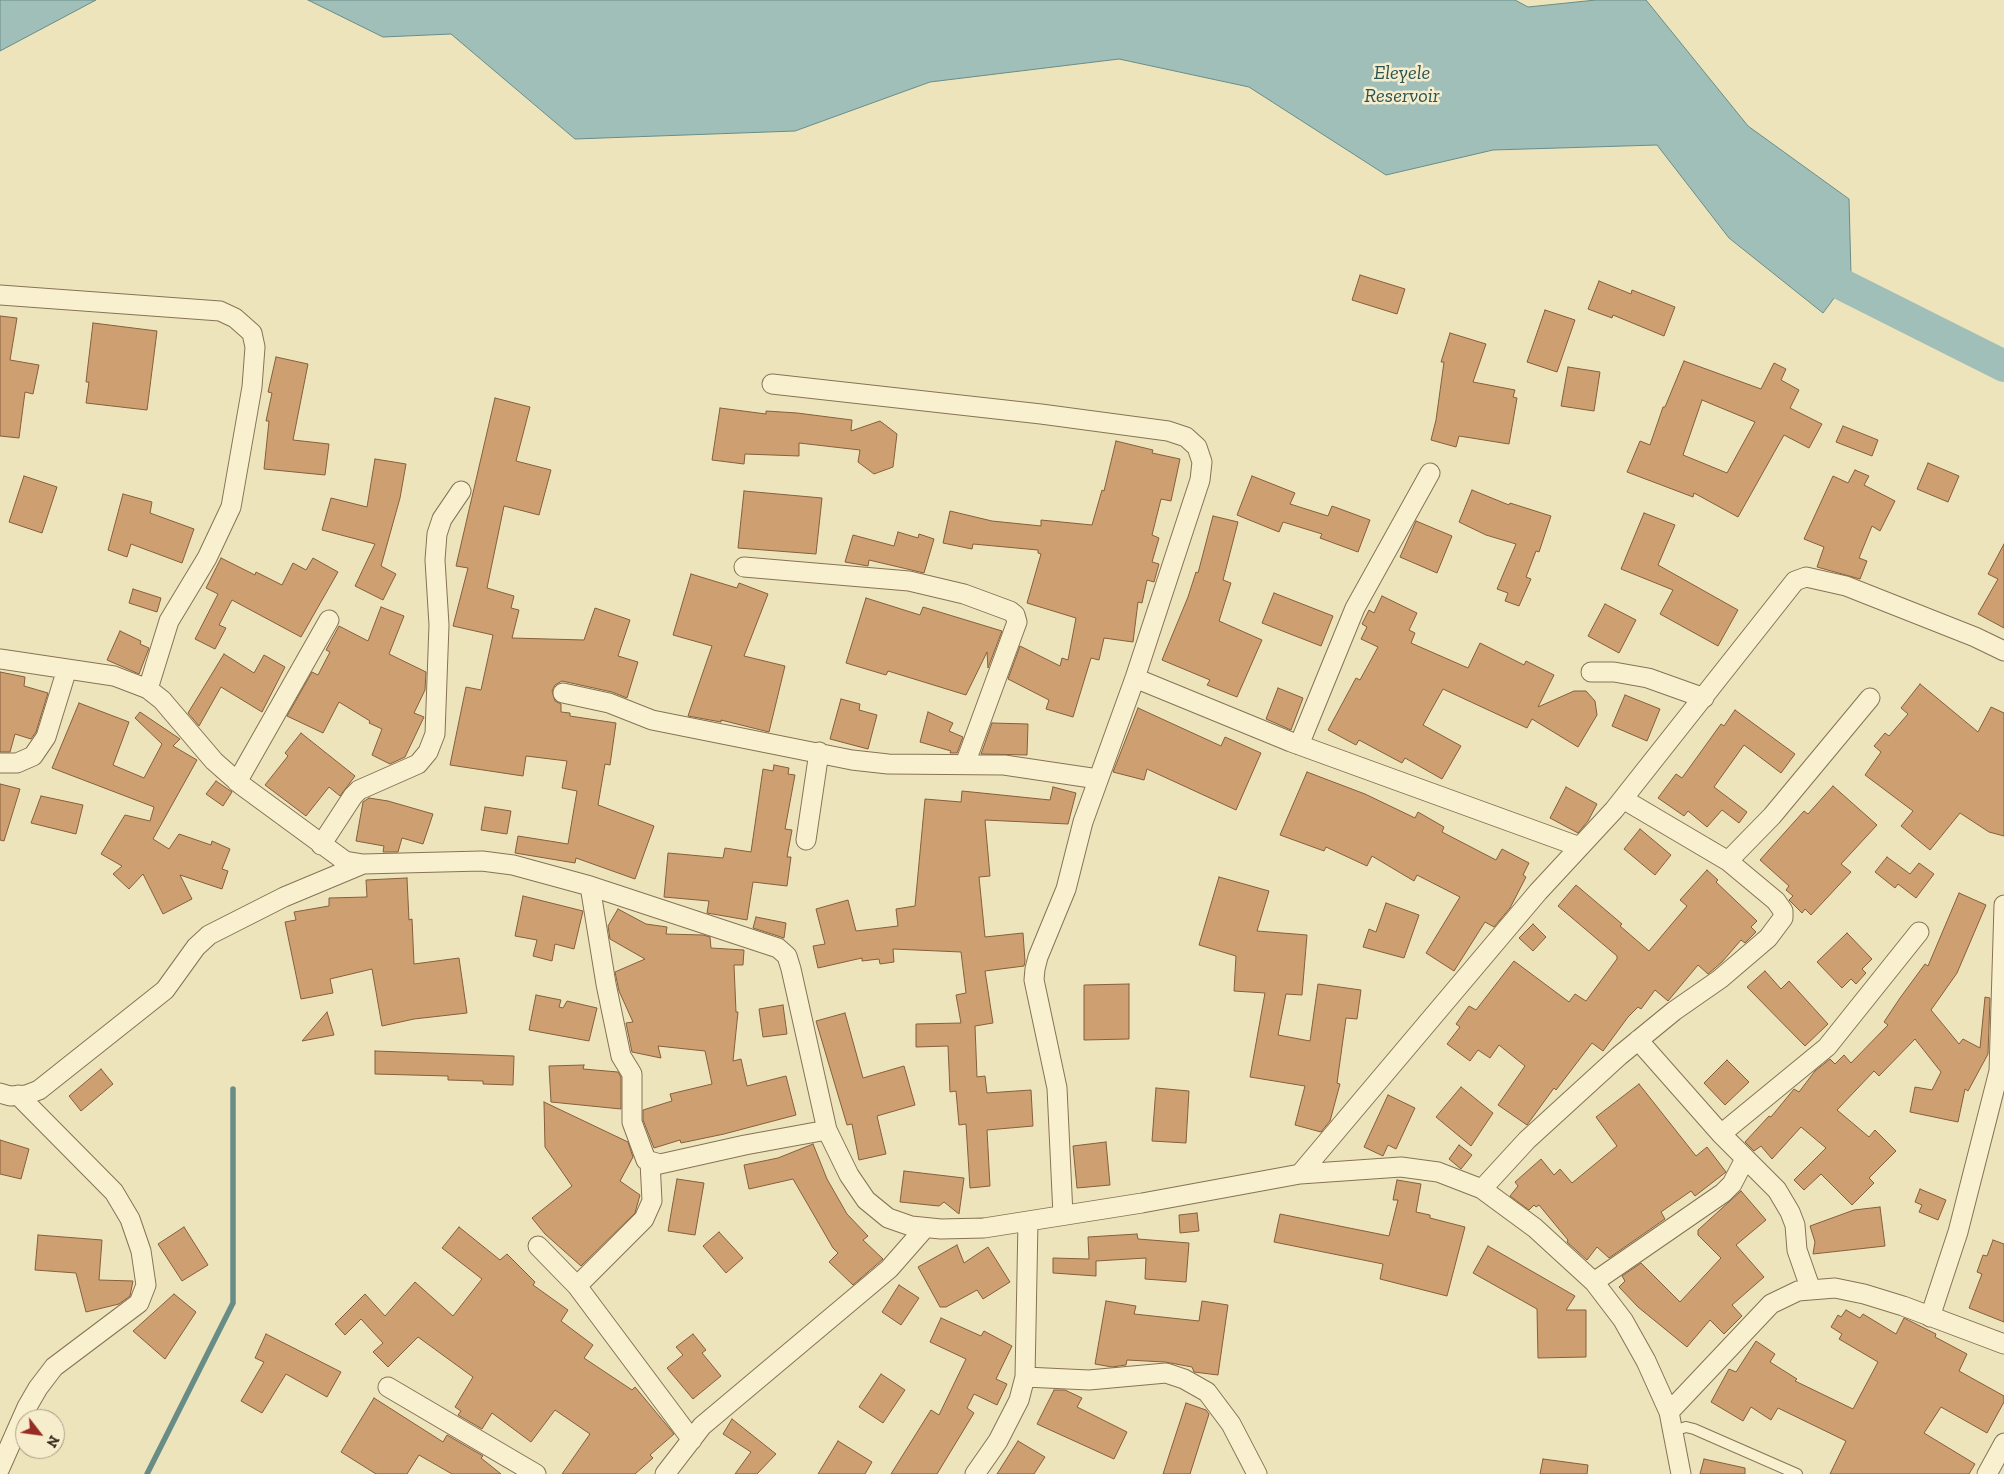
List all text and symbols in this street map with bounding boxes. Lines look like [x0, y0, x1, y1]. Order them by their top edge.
water label: Eleyele Reservoir [1364, 61, 1440, 108]
north arrow [15, 1409, 65, 1459]
text: N [43, 1432, 63, 1450]

